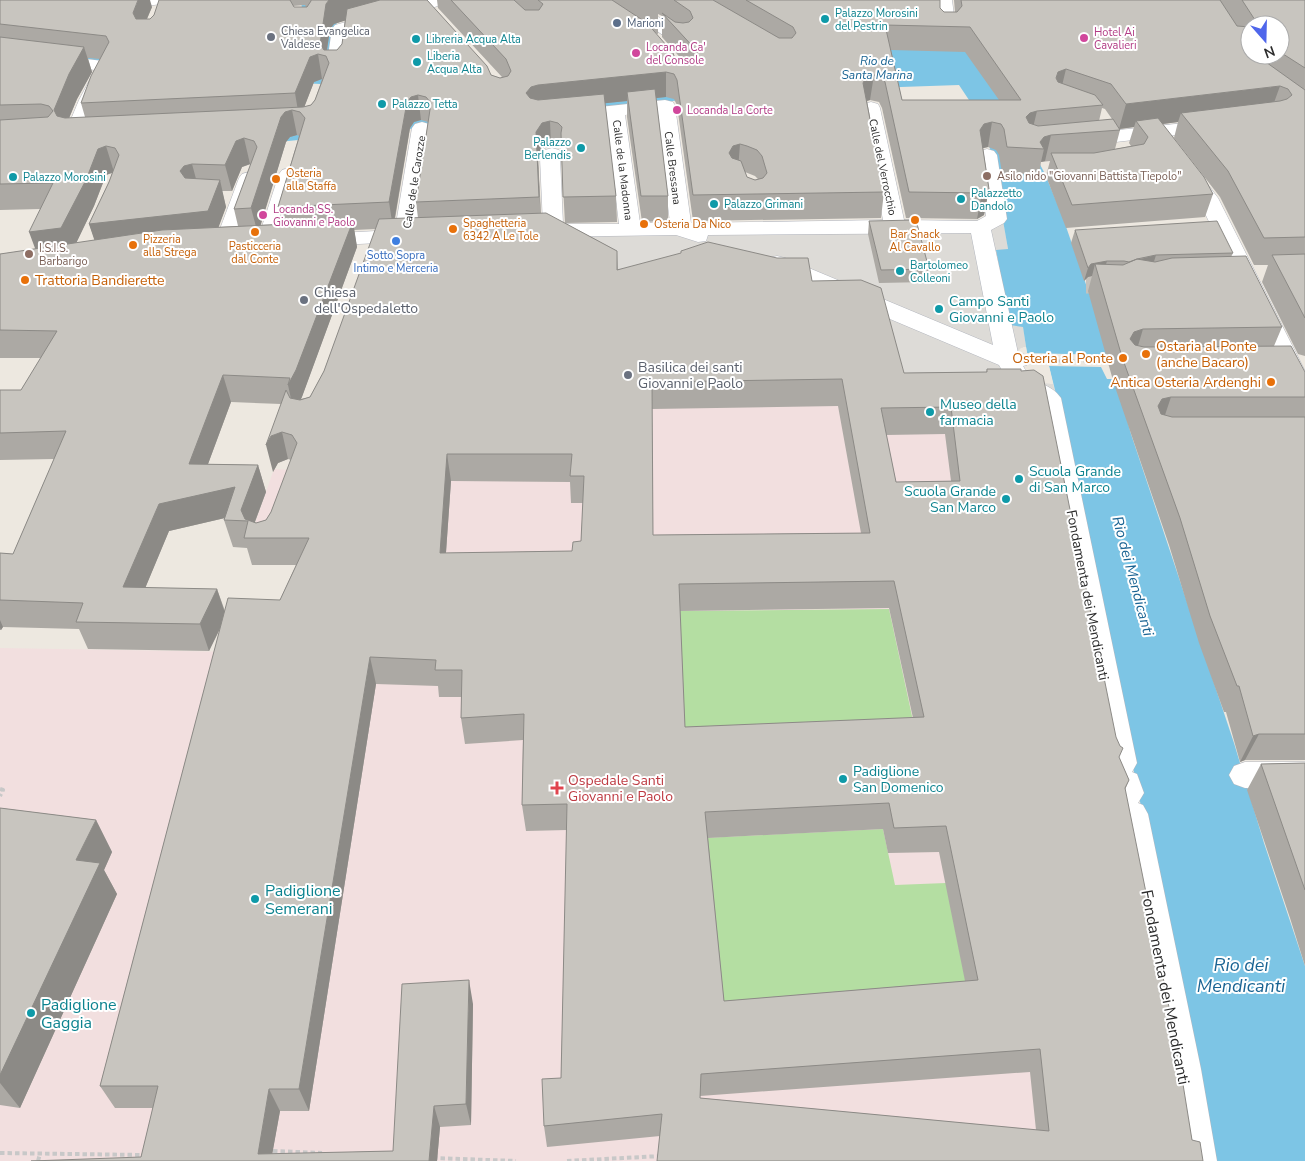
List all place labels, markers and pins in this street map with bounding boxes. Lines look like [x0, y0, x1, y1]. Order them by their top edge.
place label: Palazzo Morosini del Pestrin [835, 6, 918, 34]
marker: Palazzo Morosini del Pestrin [819, 13, 831, 25]
place label: Marioni [627, 16, 664, 31]
marker: Marioni [611, 17, 623, 29]
place label: Chiesa Evangelica Valdese [280, 24, 370, 52]
place label: Hotel Ai Cavalieri [1094, 25, 1137, 53]
marker: Chiesa Evangelica Valdese [265, 31, 277, 43]
place label: Libreria Acqua Alta [426, 32, 521, 47]
marker: Hotel Ai Cavalieri [1078, 32, 1090, 44]
marker: Libreria Acqua Alta [410, 33, 422, 45]
place label: Locanda Ca' del Console [646, 40, 706, 68]
marker: Locanda Ca' del Console [630, 47, 642, 59]
place label: Liberia Acqua Alta [427, 49, 482, 77]
marker: Liberia Acqua Alta [411, 56, 423, 68]
place label: Palazzo Tetta [392, 97, 458, 112]
marker: Palazzo Tetta [376, 98, 388, 110]
place label: Locanda La Corte [687, 103, 773, 118]
marker: Locanda La Corte [671, 104, 683, 116]
place label: Palazzo Berlendis [524, 135, 571, 163]
marker: Palazzo Berlendis [575, 142, 587, 154]
place label: Osteria alla Staffa [286, 166, 337, 194]
place label: Asilo nido "Giovanni Battista Tiepolo" [997, 169, 1182, 184]
place label: Palazzo Morosini [23, 170, 106, 185]
marker: Asilo nido "Giovanni Battista Tiepolo" [981, 170, 993, 182]
marker: Palazzo Morosini [7, 171, 19, 183]
marker: Osteria alla Staffa [270, 173, 282, 185]
place label: Palazzetto Dandolo [971, 186, 1022, 214]
marker: Palazzetto Dandolo [955, 193, 967, 205]
place label: Palazzo Grimani [724, 197, 803, 212]
marker: Palazzo Grimani [708, 198, 720, 210]
place label: Locanda SS. Giovanni e Paolo [273, 202, 355, 230]
marker: Locanda SS. Giovanni e Paolo [257, 209, 269, 221]
marker: Bar Snack Al Cavallo [909, 214, 921, 226]
place label: Spaghetteria 6342 A Le Tole [463, 216, 539, 244]
place label: Osteria Da Nico [654, 217, 731, 232]
marker: Osteria Da Nico [638, 218, 650, 230]
marker: Spaghetteria 6342 A Le Tole [447, 223, 459, 235]
marker: Pasticceria dal Conte [249, 226, 261, 238]
place label: Bar Snack Al Cavallo [889, 227, 941, 255]
place label: Pizzeria alla Strega [143, 232, 197, 260]
marker: Sotto Sopra Intimo e Merceria [390, 235, 402, 247]
marker: Pizzeria alla Strega [127, 239, 139, 251]
place label: Pasticceria dal Conte [229, 239, 281, 267]
place label: I.S.I.S. Barbarigo [39, 241, 88, 269]
marker: I.S.I.S. Barbarigo [23, 248, 35, 260]
place label: Sotto Sopra Intimo e Merceria [354, 248, 439, 276]
place label: Bartolomeo Colleoni [910, 258, 968, 286]
marker: Bartolomeo Colleoni [894, 265, 906, 277]
place label: Trattoria Bandierette [35, 271, 164, 290]
marker: Trattoria Bandierette [19, 274, 31, 286]
place label: Chiesa dell'Ospedaletto [314, 283, 418, 318]
place label: Campo Santi Giovanni e Paolo [949, 292, 1054, 327]
marker: Chiesa dell'Ospedaletto [298, 294, 310, 306]
marker: Campo Santi Giovanni e Paolo [933, 303, 945, 315]
place label: Ostaria al Ponte (anche Bacaro) [1156, 337, 1257, 372]
marker: Ostaria al Ponte (anche Bacaro) [1140, 348, 1152, 360]
place label: Osteria al Ponte [1012, 349, 1113, 368]
marker: Osteria al Ponte [1117, 352, 1129, 364]
place label: Basilica dei santi Giovanni e Paolo [638, 358, 743, 393]
marker: Basilica dei santi Giovanni e Paolo [622, 369, 634, 381]
place label: Antica Osteria Ardenghi [1110, 373, 1261, 392]
marker: Antica Osteria Ardenghi [1265, 376, 1277, 388]
place label: Museo della farmacia [940, 395, 1017, 430]
marker: Museo della farmacia [924, 406, 936, 418]
place label: Scuola Grande di San Marco [1029, 462, 1121, 497]
marker: Scuola Grande di San Marco [1013, 473, 1025, 485]
place label: Scuola Grande San Marco [904, 482, 996, 517]
marker: Scuola Grande San Marco [1000, 493, 1012, 505]
place label: Padiglione San Domenico [853, 762, 944, 797]
place label: Ospedale Santi Giovanni e Paolo [568, 771, 673, 806]
marker: Padiglione San Domenico [837, 773, 849, 785]
marker: Ospedale Santi Giovanni e Paolo [550, 781, 564, 795]
place label: Padiglione Semerani [265, 880, 341, 920]
marker: Padiglione Semerani [249, 893, 261, 905]
place label: Padiglione Gaggia [41, 994, 117, 1034]
marker: Padiglione Gaggia [25, 1007, 37, 1019]

